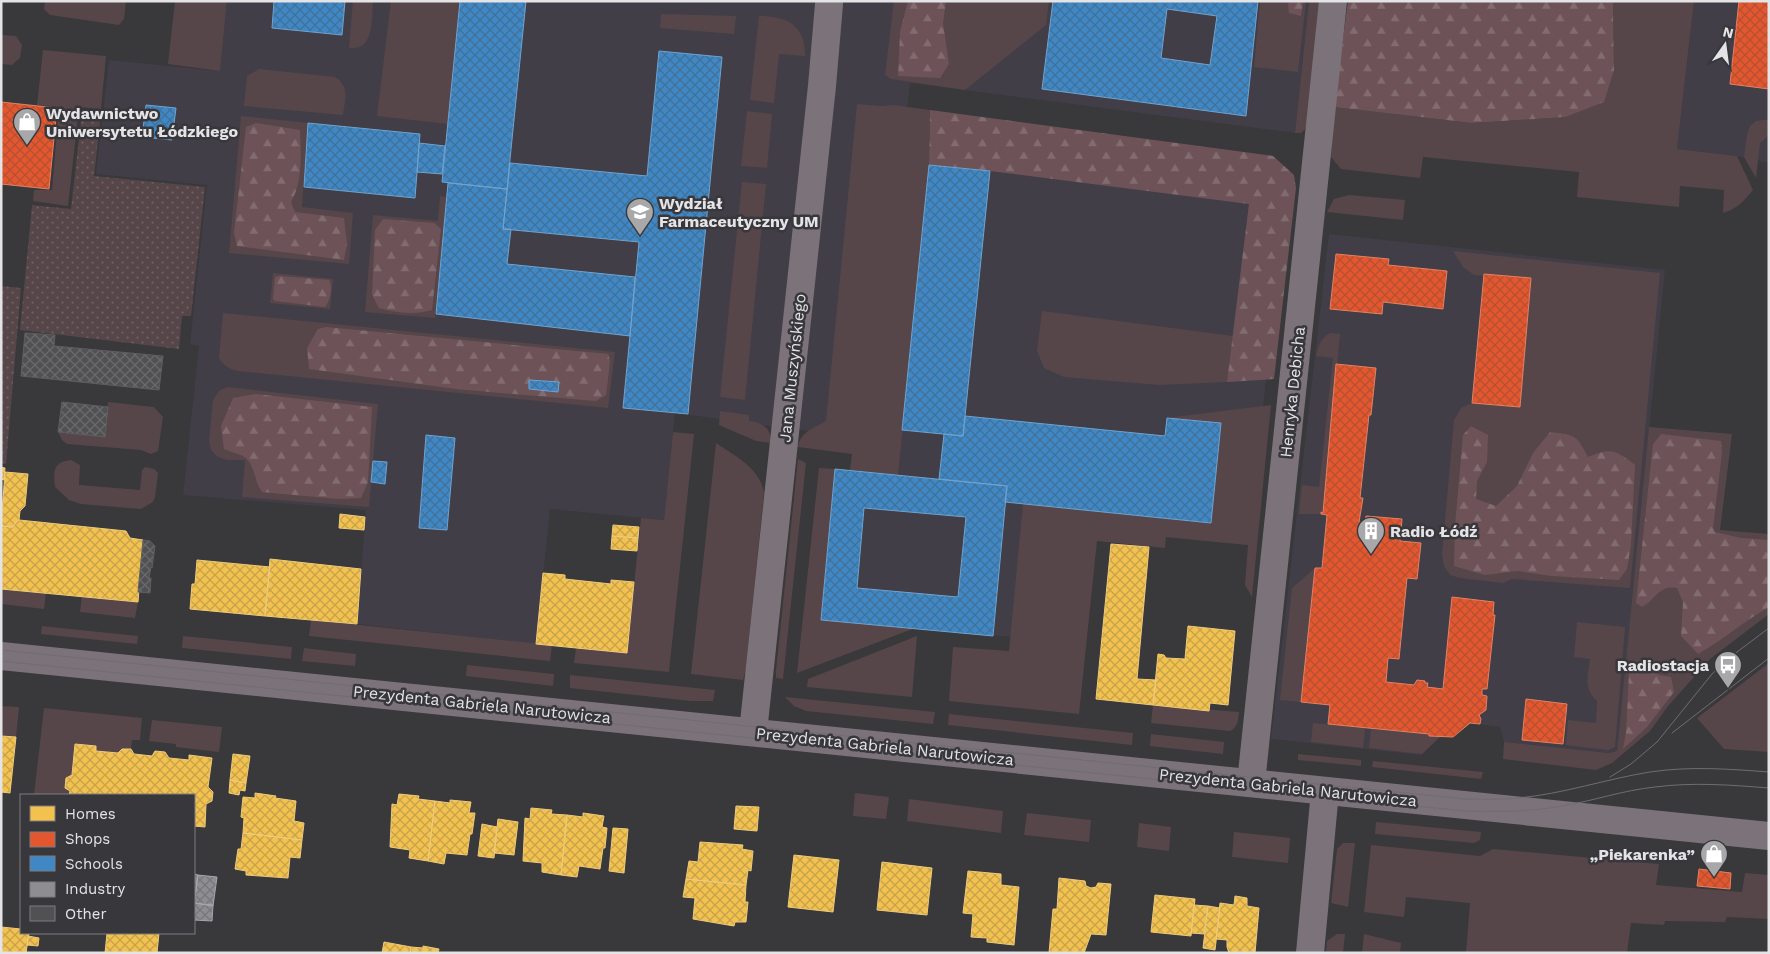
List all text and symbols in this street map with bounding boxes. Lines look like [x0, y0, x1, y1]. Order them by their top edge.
north arrow [1700, 20, 1750, 70]
text: N [1721, 23, 1735, 41]
place label: Wydawnictwo Uniwersytetu Łódzkiego [46, 104, 238, 141]
shop icon: Wydawnictwo Uniwersytetu Łódzkiego [12, 107, 42, 146]
place label: Wydział Farmaceutyczny UM [659, 194, 819, 231]
school or university icon: Wydział Farmaceutyczny UM [625, 197, 655, 236]
street label: Jana Muszyńskiego [775, 293, 810, 443]
street label: Henryka Debicha [1276, 326, 1309, 458]
building icon: Radio Łódź [1356, 516, 1386, 555]
place label: Radio Łódź [1390, 522, 1478, 541]
bus stop icon: Radiostacja [1713, 650, 1743, 689]
place label: Radiostacja [1617, 656, 1710, 675]
street label: Prezydenta Gabriela Narutowicza [352, 682, 612, 727]
street label: Prezydenta Gabriela Narutowicza [755, 724, 1015, 769]
street label: Prezydenta Gabriela Narutowicza [1158, 765, 1418, 810]
legend [20, 794, 195, 934]
text: Homes [65, 805, 116, 823]
text: Shops [65, 830, 110, 848]
shop icon: „Piekarenka” [1699, 839, 1729, 878]
place label: „Piekarenka” [1590, 845, 1695, 864]
text: Schools [65, 855, 123, 873]
text: Industry [65, 880, 126, 898]
text: Other [65, 905, 107, 923]

